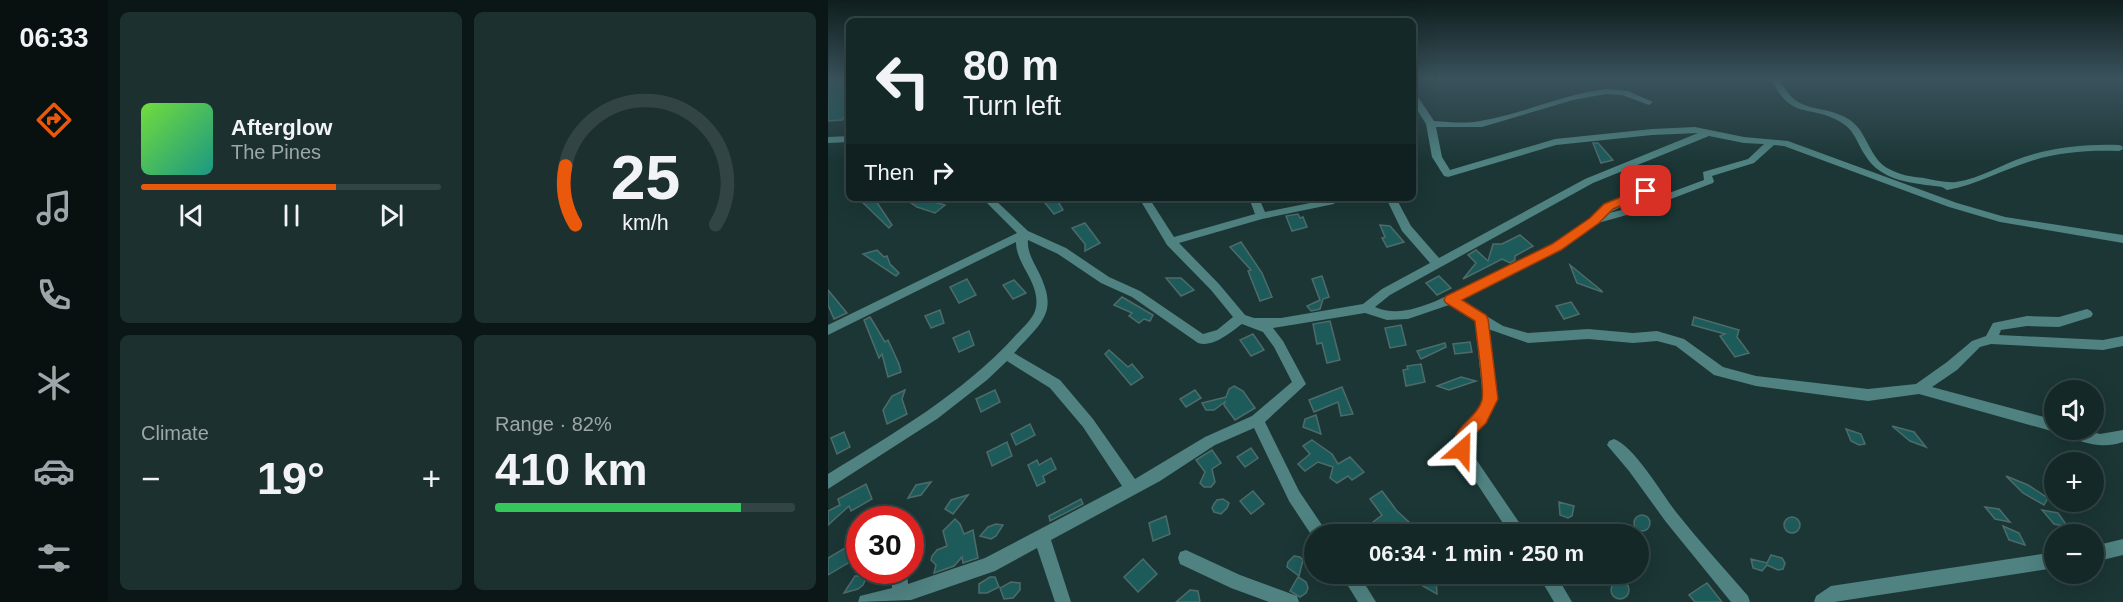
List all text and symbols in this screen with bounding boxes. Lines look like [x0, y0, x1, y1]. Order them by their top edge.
text: 06:33 [19, 23, 89, 53]
icon: left [864, 42, 942, 120]
text: 80 m [963, 42, 1059, 89]
text: Turn left [963, 91, 1061, 121]
icon: directions [33, 99, 75, 141]
text: Afterglow [231, 115, 332, 140]
text: The Pines [231, 141, 321, 163]
text: 25 [610, 143, 680, 212]
icon: right [926, 156, 959, 189]
text: Then [864, 160, 914, 185]
pin [1620, 165, 1671, 216]
icon: arrive [1629, 174, 1662, 207]
icon: music [33, 187, 75, 229]
icon: previous [175, 199, 208, 232]
icon: pause [275, 199, 308, 232]
icon: next [375, 199, 408, 232]
text: km/h [622, 211, 668, 235]
icon: phone [33, 274, 75, 316]
icon: climate [33, 362, 75, 404]
map controls [2044, 380, 2104, 584]
button: sound [2044, 380, 2104, 440]
text: Range · 82% [495, 413, 612, 435]
position arrow [1430, 418, 1494, 482]
text: Climate [141, 422, 209, 444]
text: 410 km [495, 444, 648, 495]
icon: car [33, 450, 75, 492]
button: + [2044, 452, 2104, 512]
text: 19° [257, 453, 325, 504]
text: − [141, 460, 160, 497]
text: + [422, 460, 441, 497]
speed limit sign: 30 [846, 506, 924, 584]
button: − [2044, 524, 2104, 584]
icon: filters [33, 537, 75, 579]
text: 06:34 · 1 min · 250 m [1369, 541, 1584, 566]

